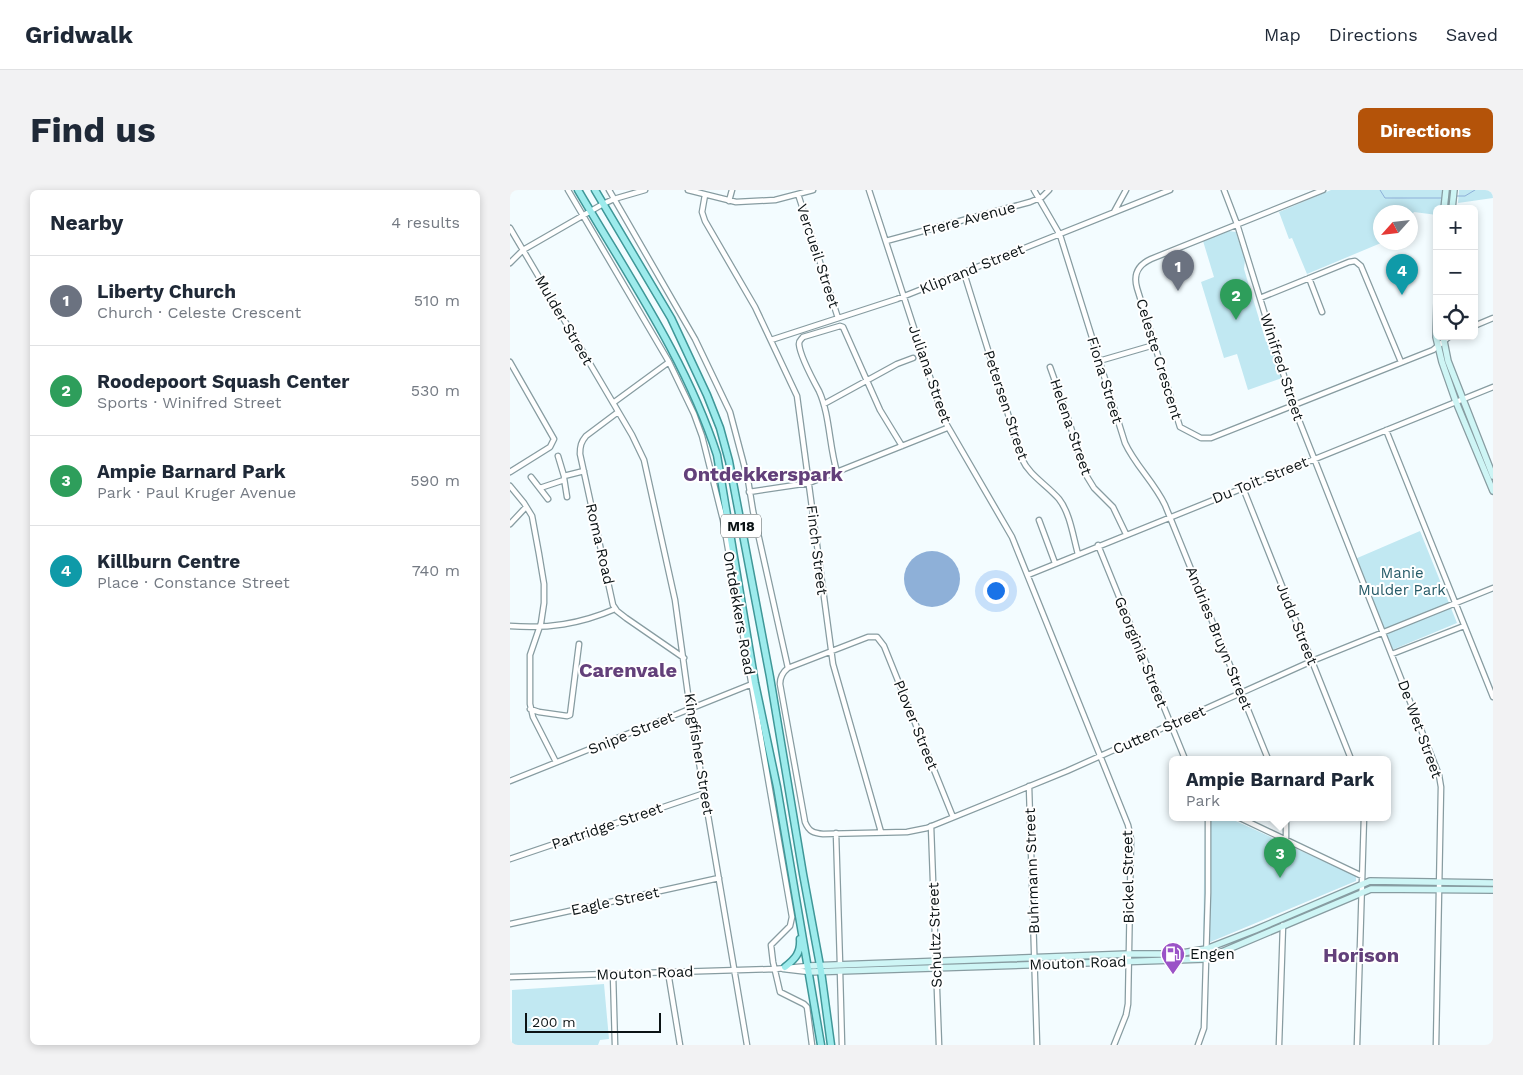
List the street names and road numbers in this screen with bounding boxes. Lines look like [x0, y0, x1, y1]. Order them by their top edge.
street label: Frere Avenue [921, 198, 1017, 240]
street label: Vercueil Street [793, 202, 843, 311]
street label: Kliprand Street [917, 240, 1028, 298]
street label: Mulder Street [531, 272, 597, 369]
street label: Celeste Crescent [1132, 296, 1186, 422]
street label: Winifred Street [1256, 311, 1308, 424]
street label: Juliana Street [905, 323, 955, 426]
street label: Fiona Street [1083, 334, 1127, 426]
street label: Petersen Street [980, 348, 1032, 463]
street label: Helena Street [1046, 377, 1096, 478]
street label: Du Toit Street [1209, 452, 1311, 507]
street label: Roma Road [582, 502, 618, 586]
street label: Finch Street [803, 504, 832, 597]
road number: M18 [721, 514, 761, 538]
street label: Ontdekkers Road [719, 550, 759, 676]
street label: Andries Bruyn Street [1182, 564, 1256, 713]
street label: Judd Street [1272, 580, 1322, 668]
street label: Georginia Street [1111, 594, 1172, 711]
street label: Plover Street [890, 677, 942, 773]
street label: De Wet Street [1394, 677, 1446, 781]
street label: Kingfisher Street [680, 692, 718, 817]
street label: Cutten Street [1110, 701, 1209, 758]
street label: Snipe Street [585, 707, 677, 758]
street label: Partridge Street [549, 798, 665, 853]
street label: Buhrmann Street [1021, 807, 1043, 934]
street label: Bickel Street [1118, 829, 1138, 924]
street label: Schultz Street [924, 881, 946, 988]
street label: Eagle Street [569, 883, 661, 919]
street label: Mouton Road [1029, 952, 1127, 974]
street label: Mouton Road [596, 962, 694, 984]

